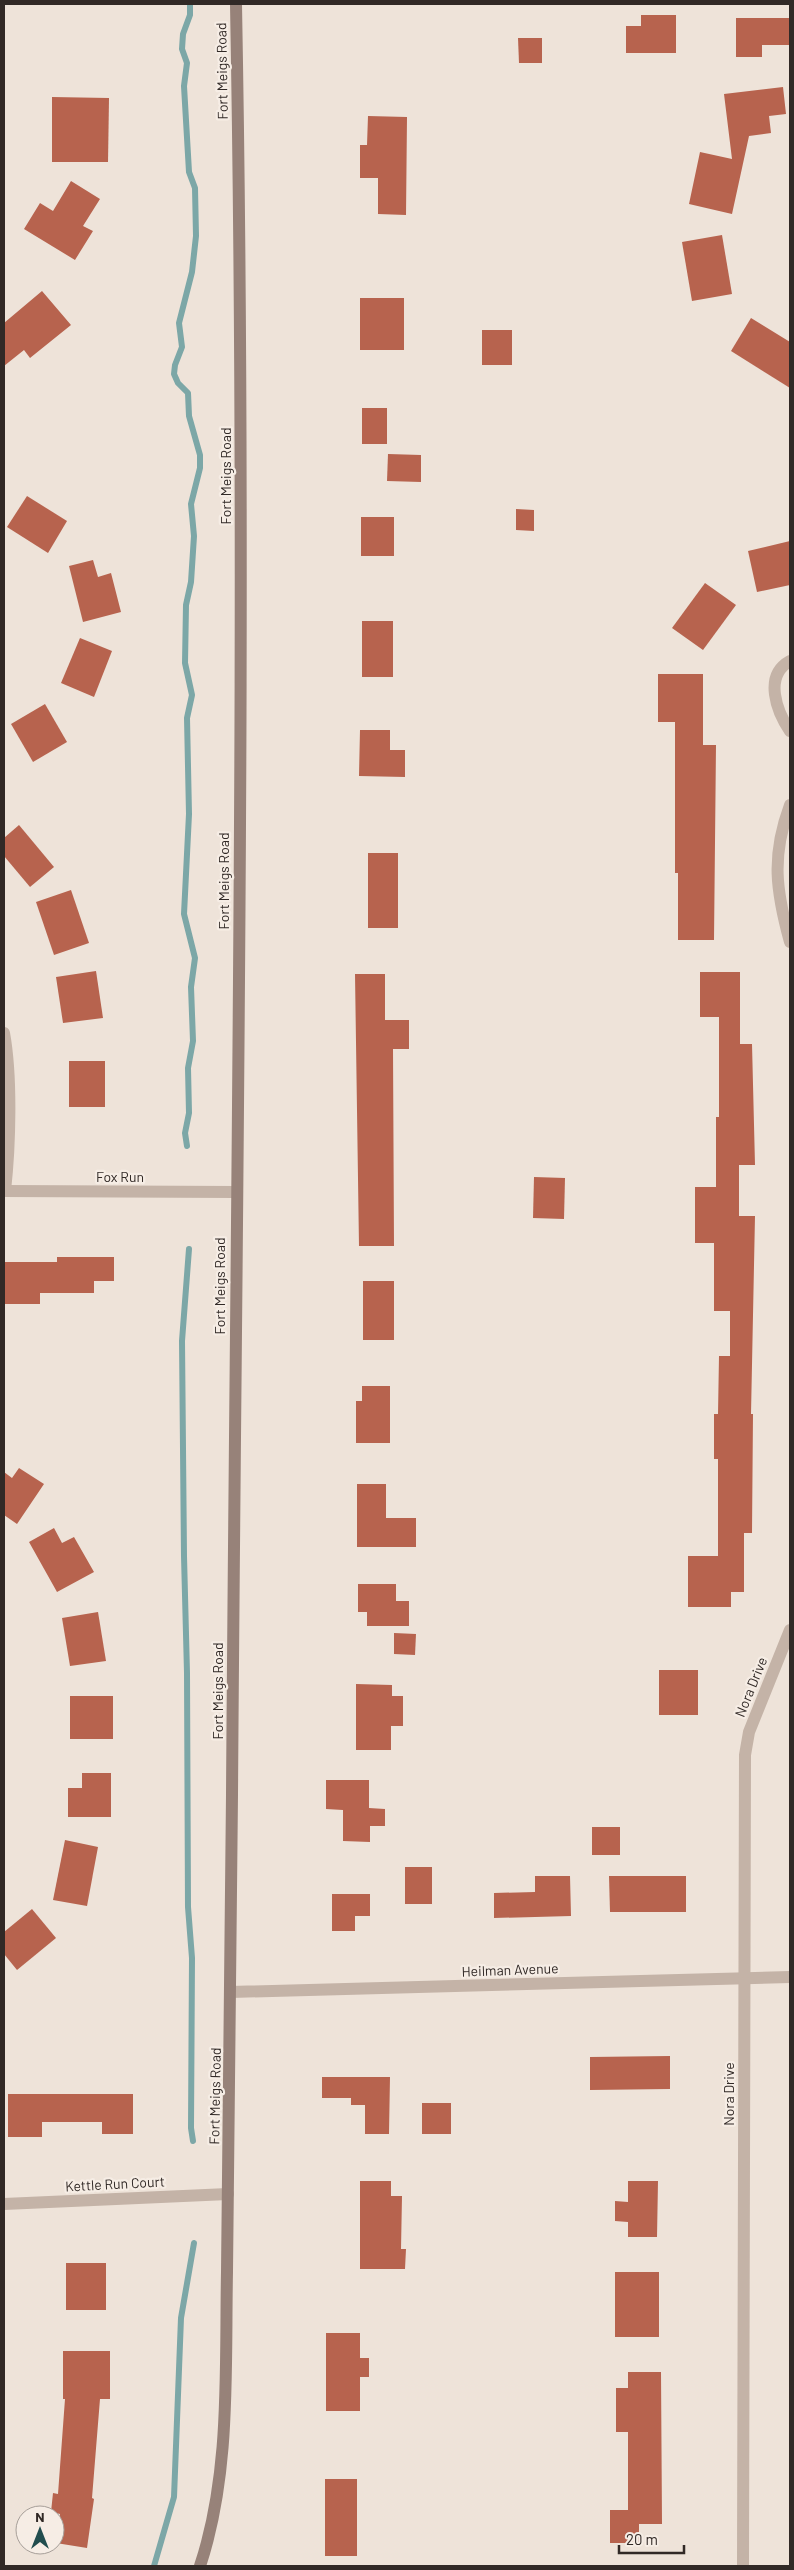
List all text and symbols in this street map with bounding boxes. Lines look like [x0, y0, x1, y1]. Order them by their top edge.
street label: Fort Meigs Road [212, 22, 231, 120]
street label: Fort Meigs Road [217, 427, 234, 525]
street label: Fort Meigs Road [215, 832, 232, 930]
street label: Fox Run [96, 1168, 144, 1185]
street label: Fort Meigs Road [211, 1237, 228, 1335]
street label: Fort Meigs Road [209, 1642, 226, 1740]
street label: Nora Drive [731, 1654, 770, 1719]
street label: Heilman Avenue [461, 1959, 559, 1980]
street label: Fort Meigs Road [205, 2047, 224, 2145]
street label: Nora Drive [720, 2062, 737, 2126]
street label: Kettle Run Court [65, 2172, 165, 2195]
north arrow [15, 2505, 65, 2555]
text: N [35, 2508, 45, 2525]
scale bar [619, 2522, 684, 2554]
text: 20 m [626, 2530, 658, 2548]

